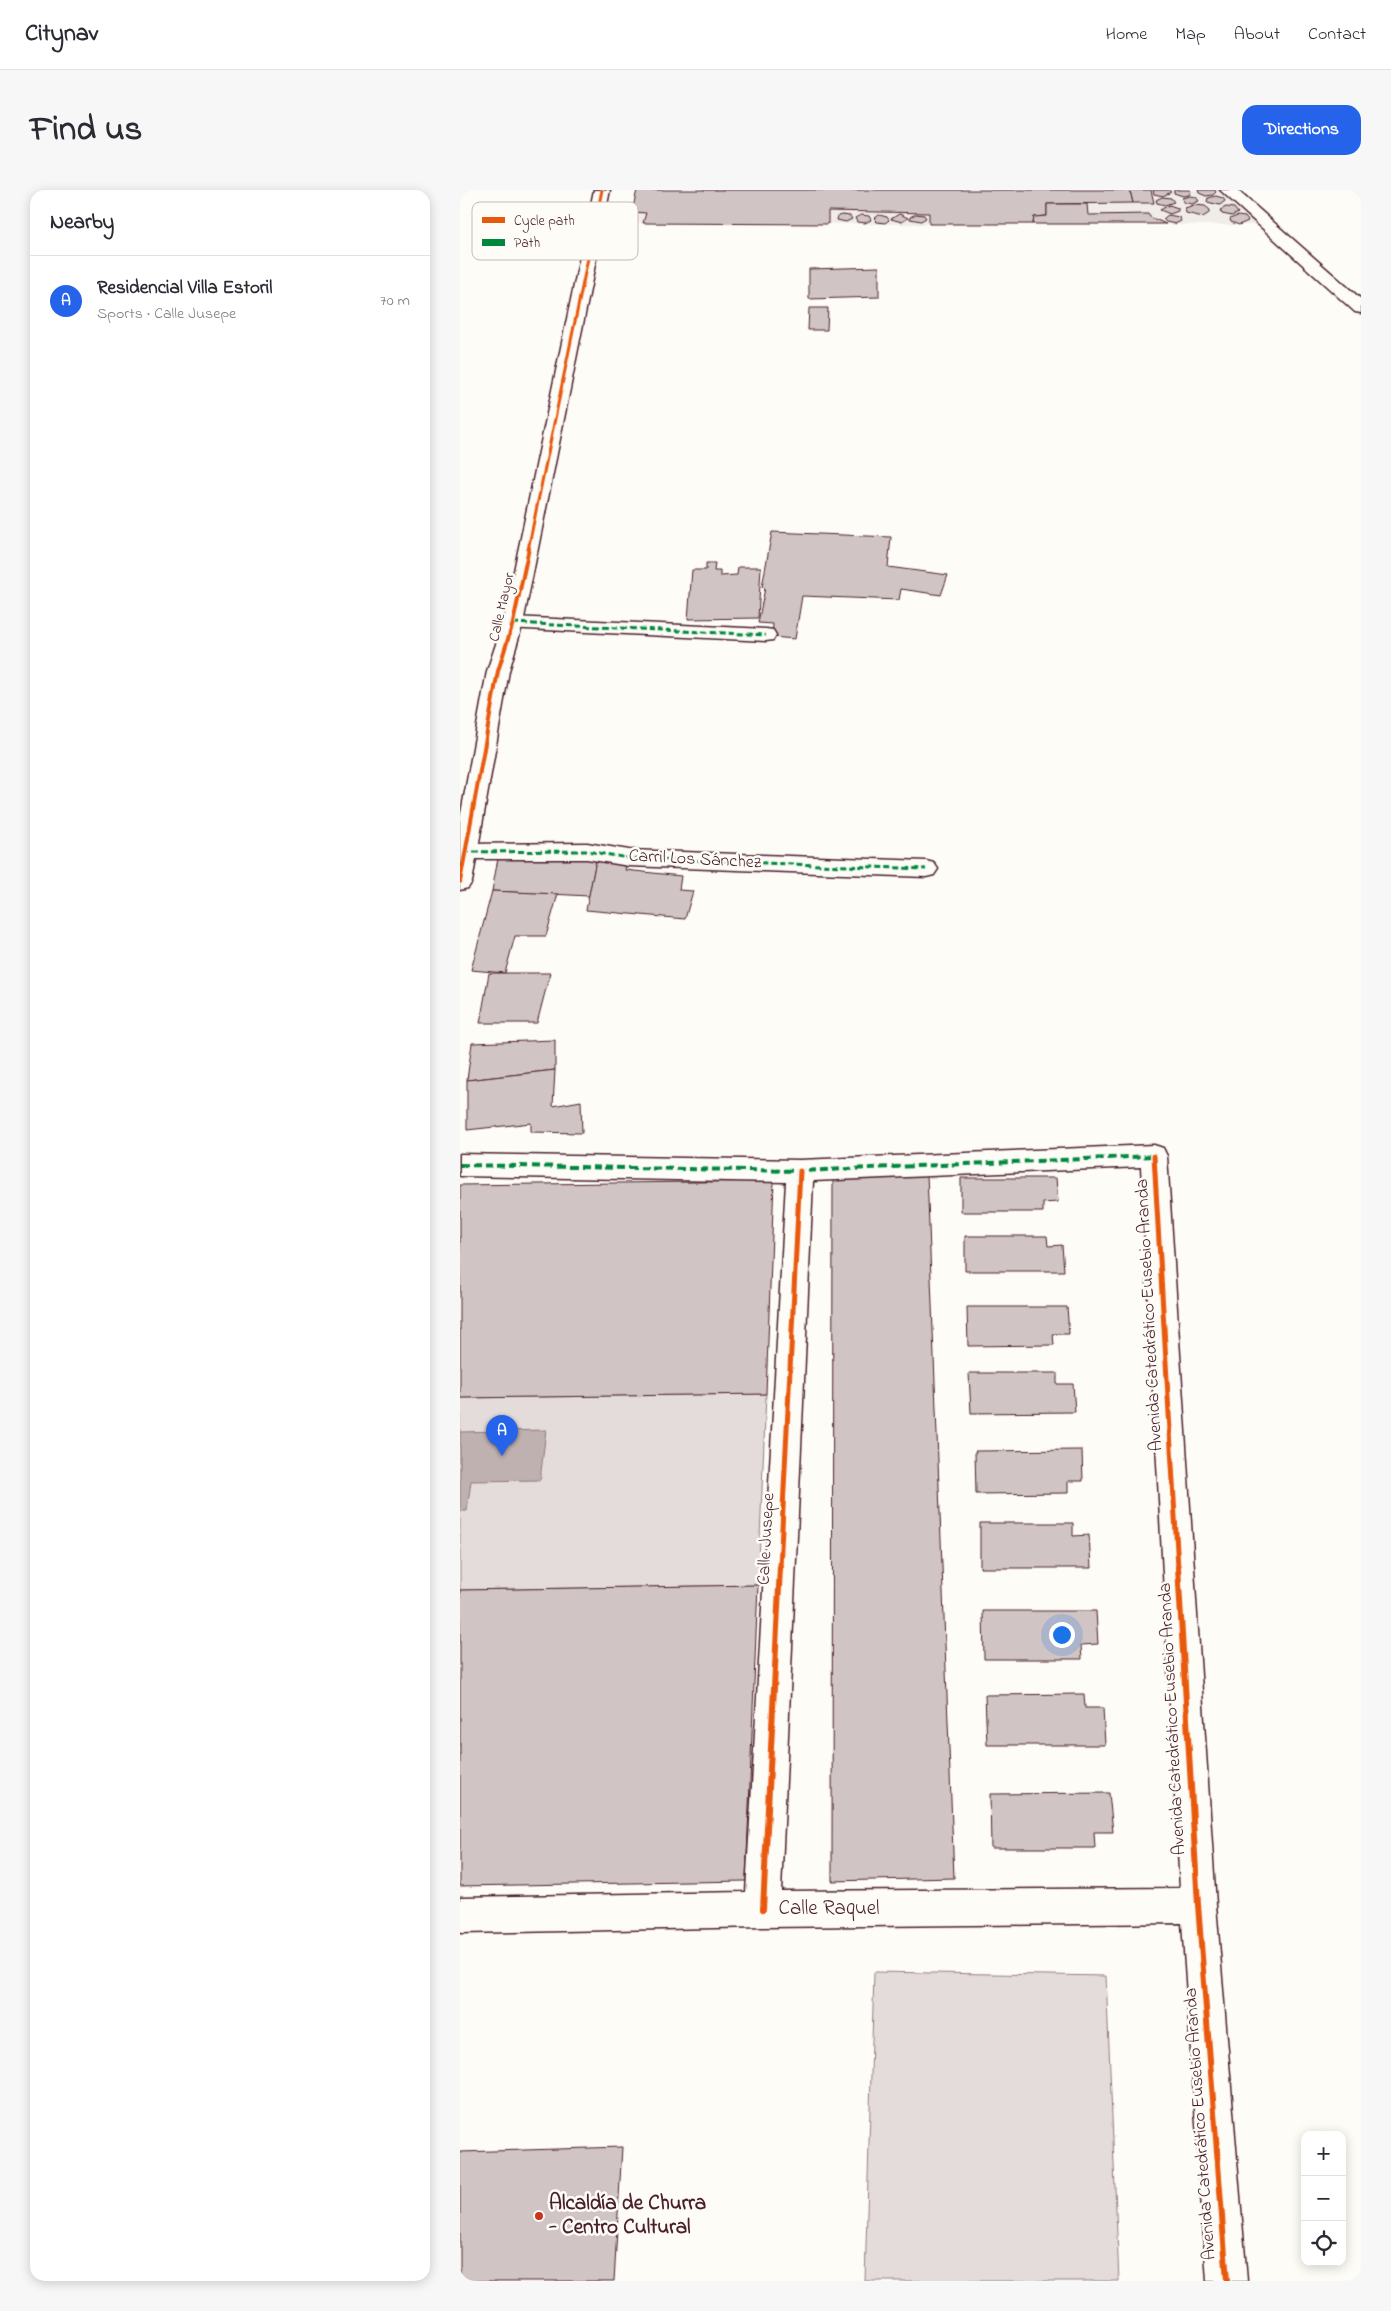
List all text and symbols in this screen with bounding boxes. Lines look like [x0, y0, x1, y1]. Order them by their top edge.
text: Citynav [25, 17, 98, 52]
text: Home [1106, 22, 1147, 48]
text: Map [1175, 22, 1206, 48]
text: About [1234, 22, 1280, 48]
text: Contact [1308, 22, 1366, 48]
text: Find us [30, 105, 142, 156]
button: Directions [1242, 105, 1361, 155]
legend [472, 202, 638, 260]
text: Nearby [50, 208, 114, 238]
text: Cycle path [514, 211, 575, 233]
text: Path [514, 233, 540, 254]
text: Residencial Villa Estoril [97, 275, 272, 302]
text: A [61, 289, 71, 313]
text: 70 m [380, 289, 410, 313]
text: Sports · Calle Jusepe [97, 302, 236, 326]
street label: Calle Mayor [483, 570, 522, 644]
street label: Carril Los Sánchez [628, 844, 762, 876]
street label: Avenida Catedrático Eusebio Aranda [1130, 1178, 1170, 1452]
pin: A [486, 1415, 518, 1456]
street label: Calle Jusepe [752, 1491, 782, 1586]
street label: Avenida Catedrático Eusebio Aranda [1153, 1582, 1193, 1856]
your location [1049, 1622, 1075, 1648]
street label: Calle Raquel [778, 1894, 880, 1924]
street label: Avenida Catedrático Eusebio Aranda [1179, 1987, 1223, 2261]
map controls [1301, 2131, 1346, 2266]
button: + [1301, 2131, 1346, 2176]
button: − [1301, 2176, 1346, 2221]
place label: Alcaldía de Churra - Centro Cultural [548, 2189, 706, 2243]
marker: Alcaldía de Churra - Centro Cultural [533, 2210, 545, 2222]
button: locate [1301, 2221, 1346, 2266]

